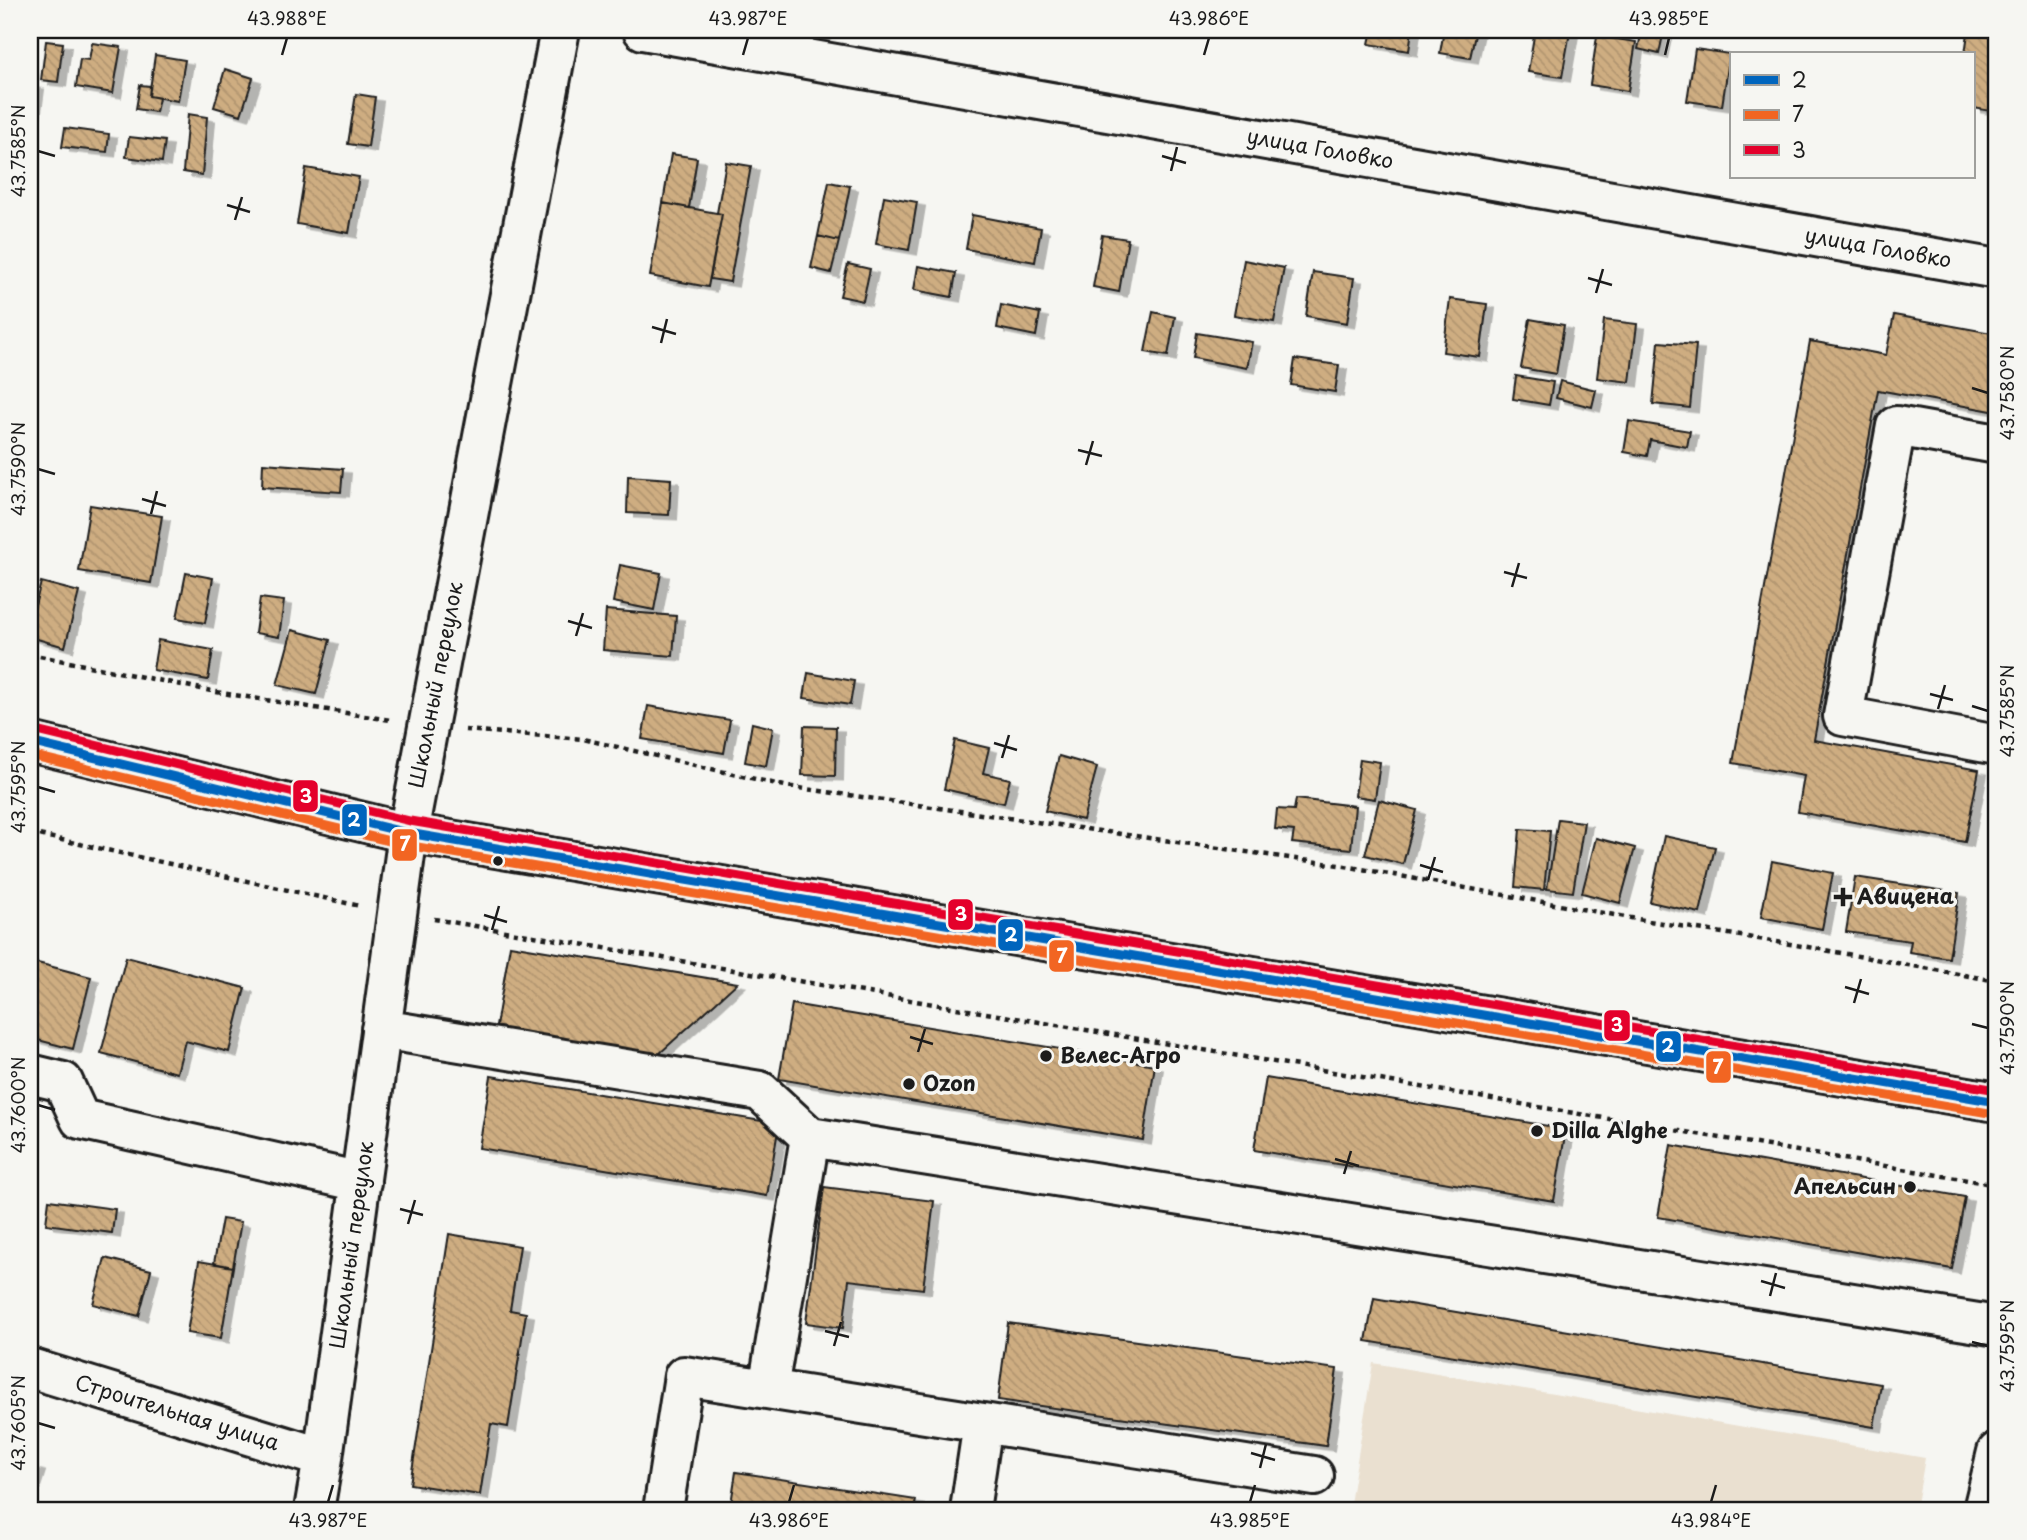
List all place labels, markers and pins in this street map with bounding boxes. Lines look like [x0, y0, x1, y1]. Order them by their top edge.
unlabelled marker [491, 854, 505, 868]
place label: Авицена [1857, 879, 1954, 911]
marker: Авицена [1835, 889, 1851, 905]
place label: Велес-Агро [1060, 1038, 1181, 1070]
marker: Велес-Агро [1038, 1048, 1054, 1064]
place label: Ozon [923, 1066, 976, 1098]
marker: Ozon [901, 1076, 917, 1092]
place label: Dilla Alghe [1551, 1113, 1668, 1145]
marker: Dilla Alghe [1529, 1123, 1545, 1139]
place label: Апельсин [1794, 1169, 1896, 1201]
marker: Апельсин [1902, 1179, 1918, 1195]

